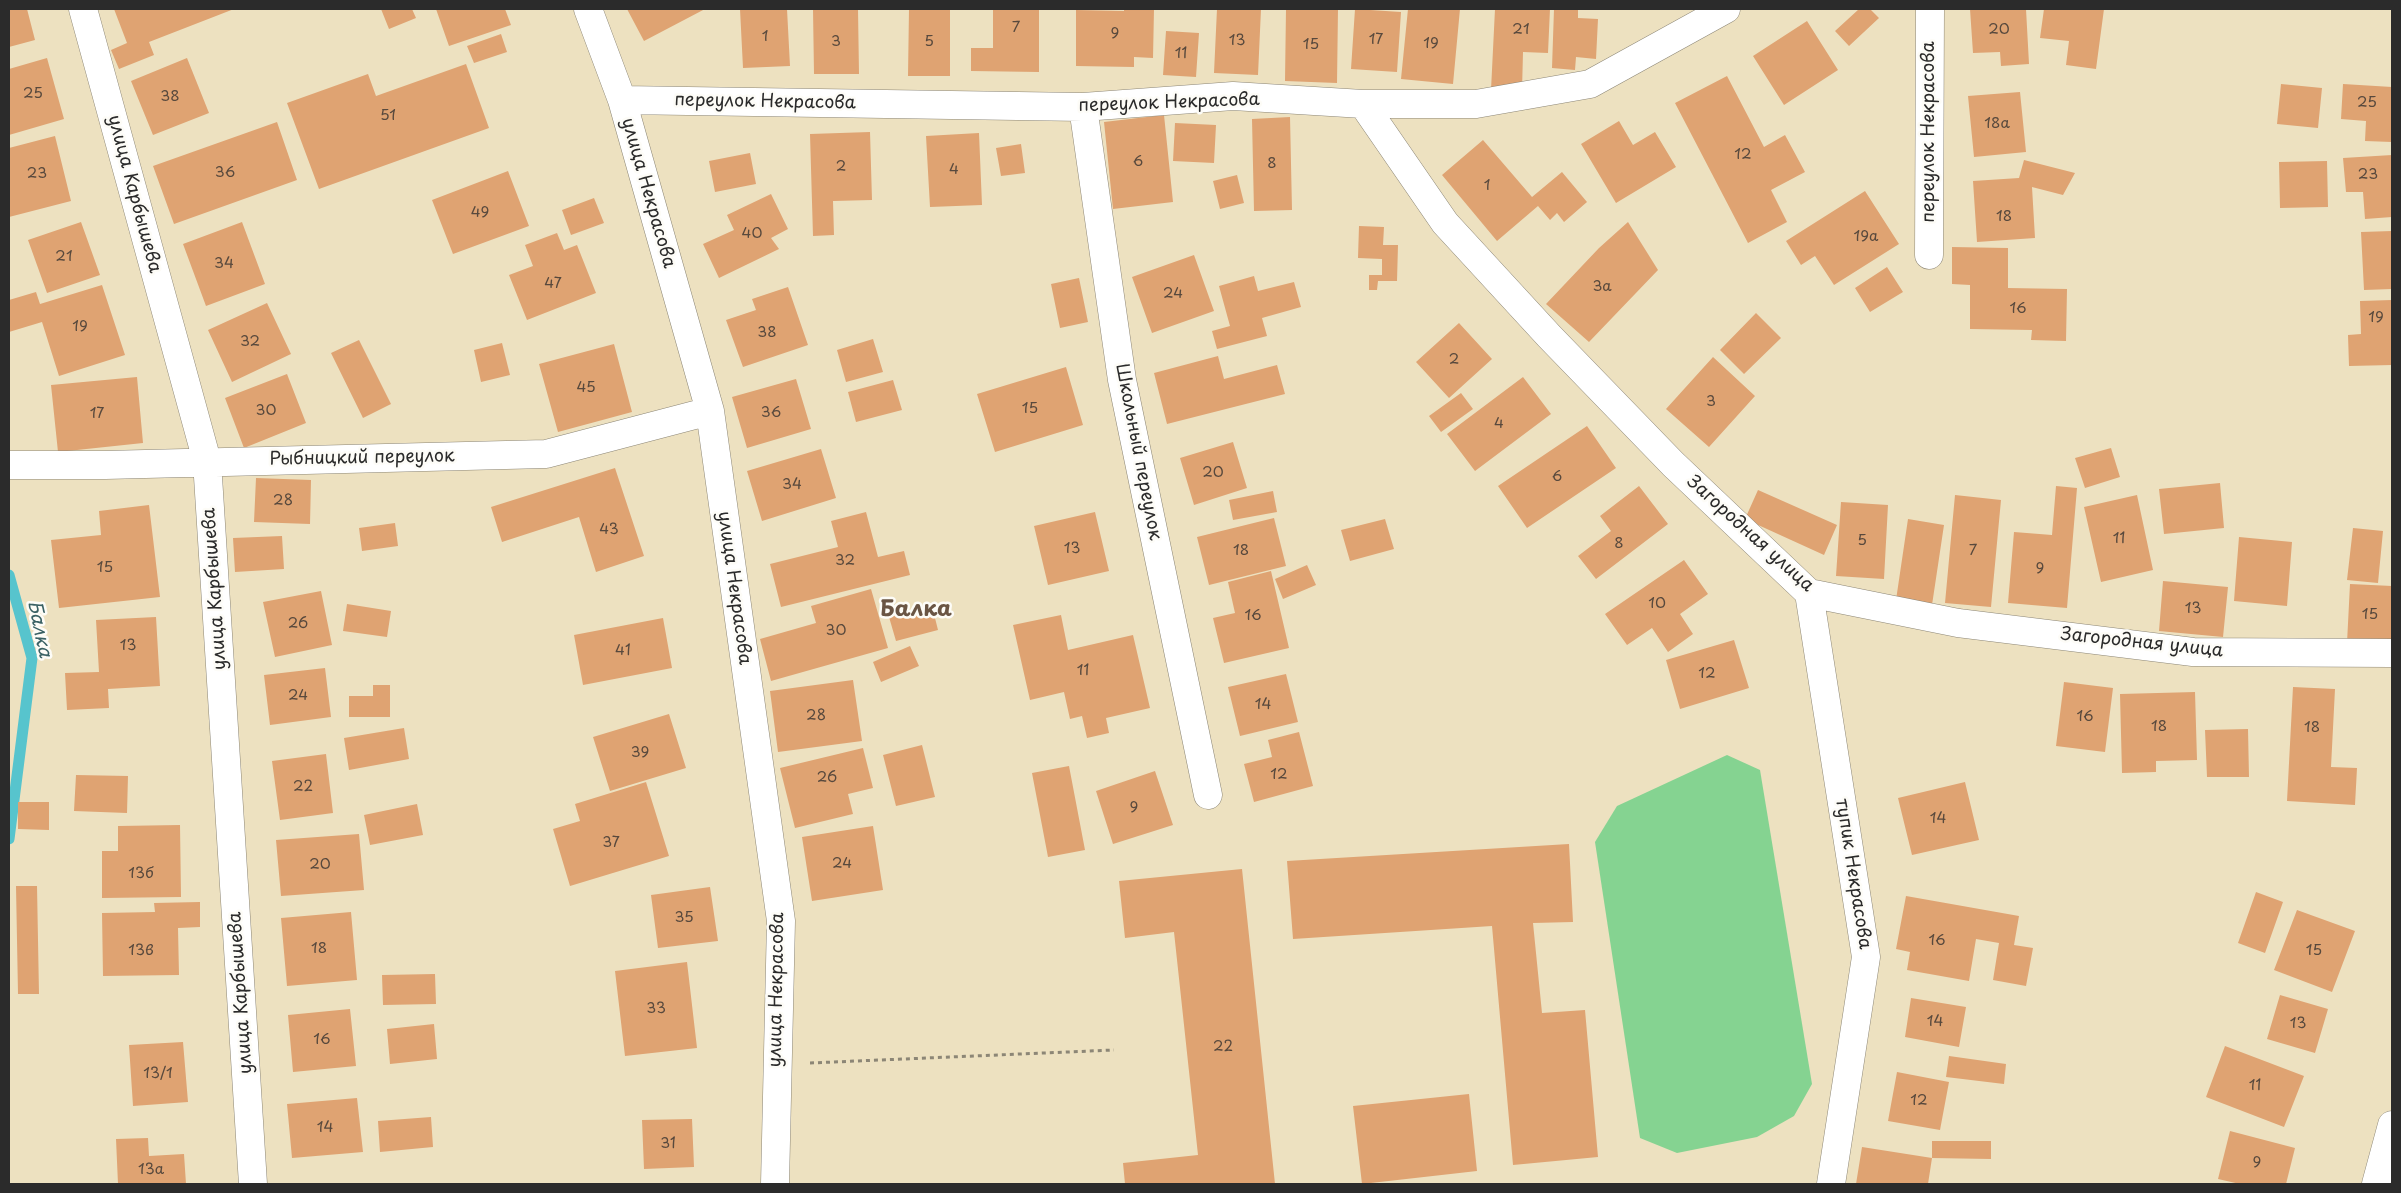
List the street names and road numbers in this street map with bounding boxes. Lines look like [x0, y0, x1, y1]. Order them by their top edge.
street label: переулок Некрасова [1918, 41, 1940, 223]
street label: переулок Некрасова [1078, 89, 1260, 117]
street label: переулок Некрасова [674, 90, 856, 114]
street label: улица Карбышева [103, 113, 165, 275]
street label: улица Некрасова [616, 116, 680, 270]
street label: Школьный переулок [1110, 362, 1166, 542]
street label: Рыбницкий переулок [269, 446, 455, 470]
street label: Загородная улица [1682, 471, 1818, 597]
street label: улица Карбышева [199, 507, 231, 671]
street label: улица Некрасова [713, 510, 755, 666]
street label: Загородная улица [2060, 624, 2224, 662]
street label: тупик Некрасова [1830, 797, 1876, 951]
street label: улица Карбышева [225, 911, 257, 1075]
street label: улица Некрасова [765, 912, 789, 1068]

